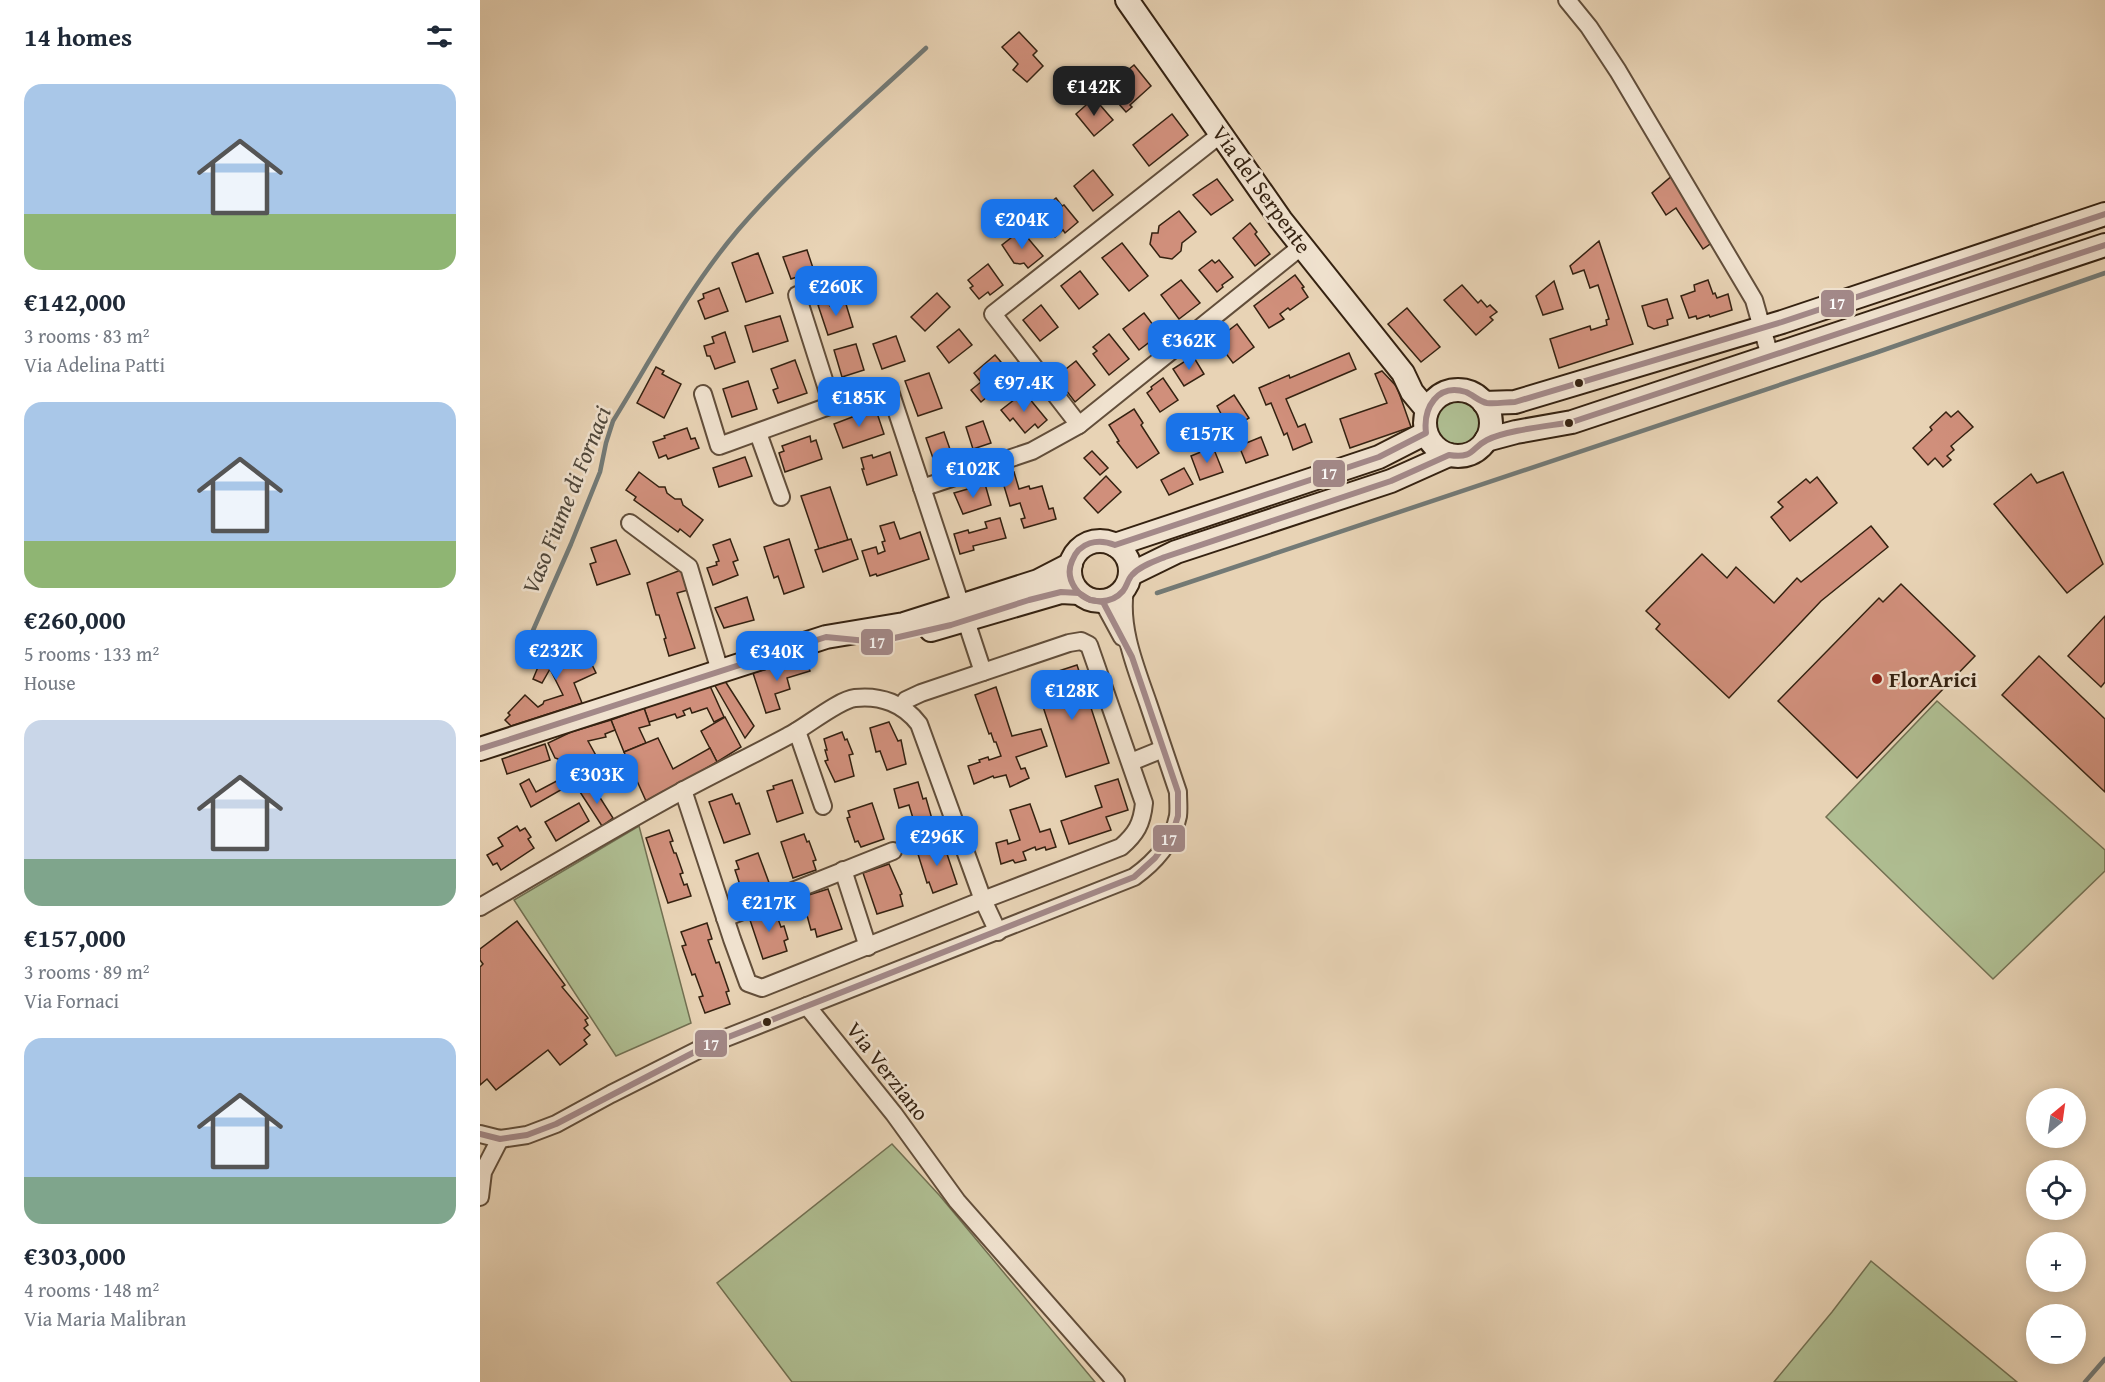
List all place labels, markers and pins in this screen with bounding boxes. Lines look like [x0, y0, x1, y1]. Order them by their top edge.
pin: €142K [1052, 66, 1136, 117]
pin: €204K [980, 199, 1064, 250]
pin: €260K [794, 266, 878, 317]
pin: €362K [1147, 320, 1231, 371]
pin: €97.4K [975, 362, 1073, 413]
pin: €185K [817, 377, 901, 428]
unlabelled marker [1573, 377, 1585, 389]
pin: €157K [1165, 413, 1249, 464]
unlabelled marker [1563, 417, 1575, 429]
pin: €102K [931, 448, 1015, 499]
pin: €232K [514, 630, 598, 681]
pin: €340K [735, 631, 819, 682]
place label: FlorArici [1889, 663, 1977, 695]
pin: €128K [1030, 670, 1114, 721]
marker: FlorArici [1870, 672, 1884, 686]
pin: €303K [555, 754, 639, 805]
pin: €296K [895, 816, 979, 867]
pin: €217K [727, 882, 811, 933]
unlabelled marker [761, 1016, 773, 1028]

